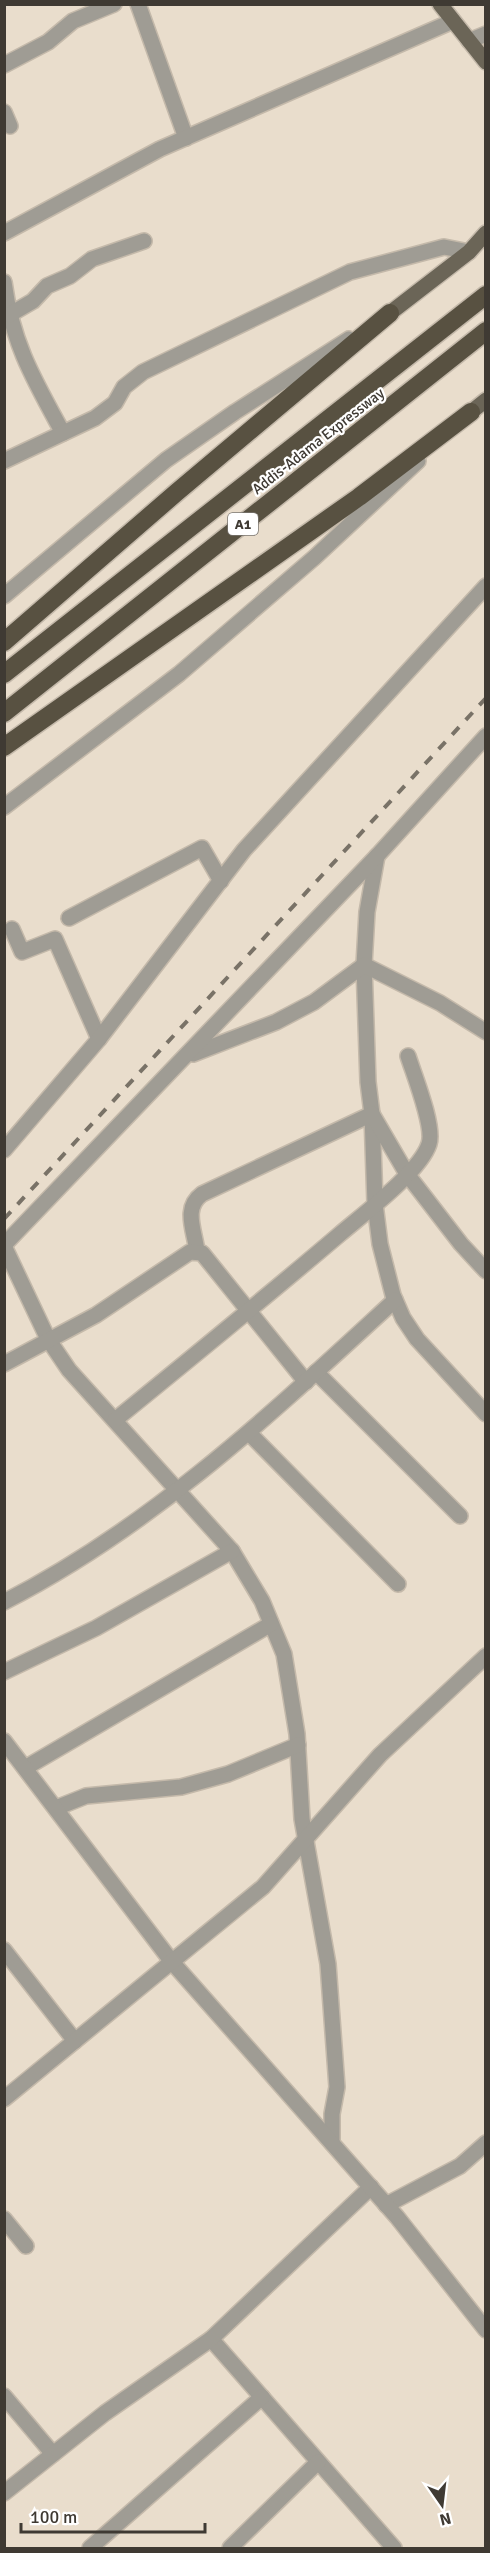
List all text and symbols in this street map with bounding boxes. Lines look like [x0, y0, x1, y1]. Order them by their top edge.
street label: Addis-Adama Expressway [248, 384, 388, 498]
road number: A1 [228, 513, 258, 535]
north arrow [412, 2475, 472, 2535]
scale bar [21, 2496, 206, 2534]
text: 100 m [30, 2506, 77, 2528]
text: N [438, 2508, 453, 2530]

